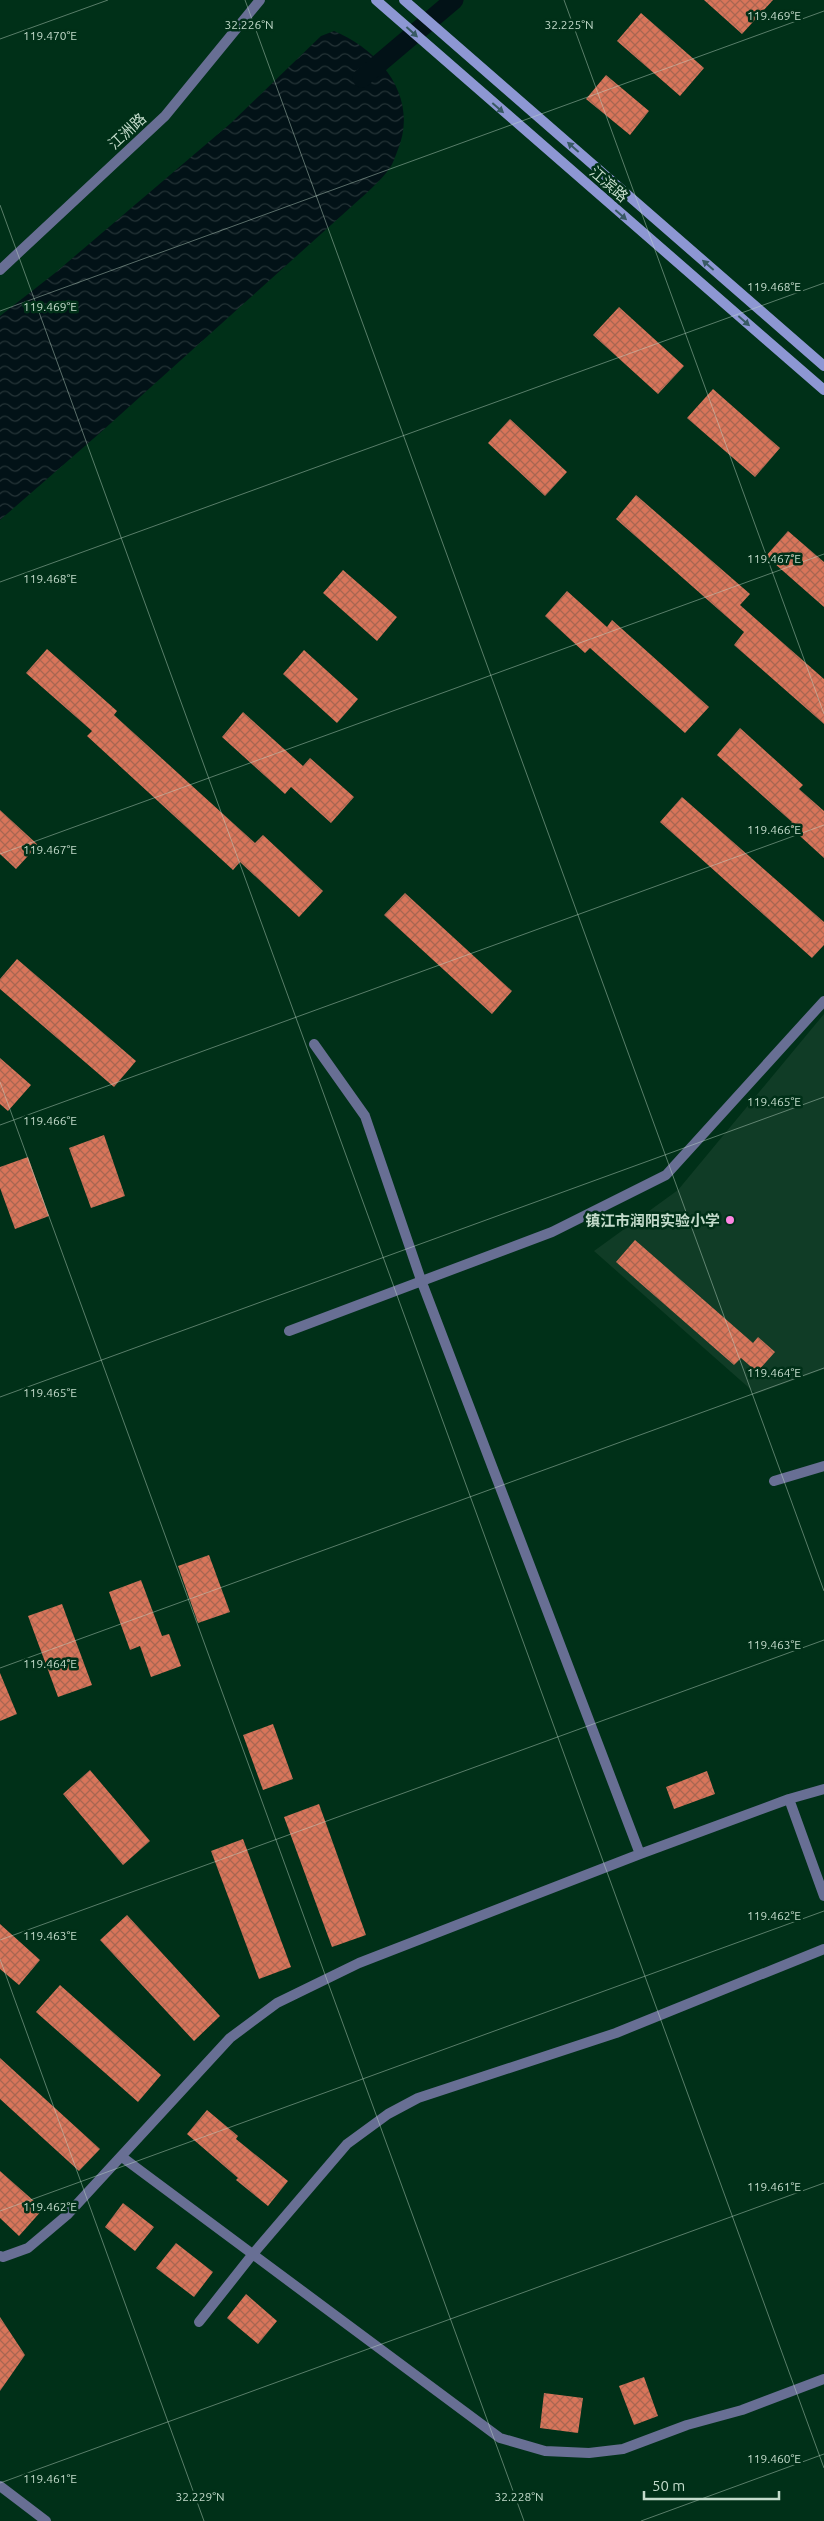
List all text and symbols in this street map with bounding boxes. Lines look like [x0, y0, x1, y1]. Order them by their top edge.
text: 119.469°E [747, 9, 801, 22]
text: 32.226°N [224, 18, 274, 31]
text: 32.225°N [544, 18, 594, 31]
one-way arrow [405, 27, 418, 38]
text: 119.470°E [23, 29, 77, 42]
one-way arrow [492, 102, 504, 113]
street label: 江洲路 [105, 109, 149, 153]
one-way arrow [566, 141, 579, 152]
street label: 江滨路 [586, 163, 632, 205]
one-way arrow [614, 209, 627, 220]
one-way arrow [703, 259, 715, 271]
text: 119.468°E [747, 280, 801, 293]
text: 119.469°E [23, 300, 77, 313]
one-way arrow [737, 315, 749, 327]
text: 119.467°E [747, 552, 801, 565]
text: 119.468°E [23, 572, 77, 585]
text: 119.466°E [747, 823, 801, 836]
text: 119.467°E [23, 843, 77, 856]
text: 119.465°E [747, 1095, 801, 1108]
text: 119.466°E [23, 1114, 77, 1127]
place label: 镇江市润阳实验小学 [585, 1212, 720, 1229]
marker: 镇江市润阳实验小学 [724, 1214, 736, 1226]
text: 119.464°E [747, 1366, 801, 1379]
text: 119.465°E [23, 1386, 77, 1399]
text: 119.463°E [747, 1638, 801, 1651]
text: 119.464°E [23, 1657, 77, 1670]
text: 119.462°E [747, 1909, 801, 1922]
text: 119.463°E [23, 1929, 77, 1942]
text: 119.461°E [747, 2180, 801, 2193]
text: 119.462°E [23, 2200, 77, 2213]
text: 119.460°E [747, 2452, 801, 2465]
scale bar [644, 2468, 779, 2500]
text: 119.461°E [23, 2472, 77, 2485]
text: 50 m [652, 2477, 685, 2494]
text: 32.229°N [175, 2490, 225, 2503]
text: 32.228°N [494, 2490, 544, 2503]

